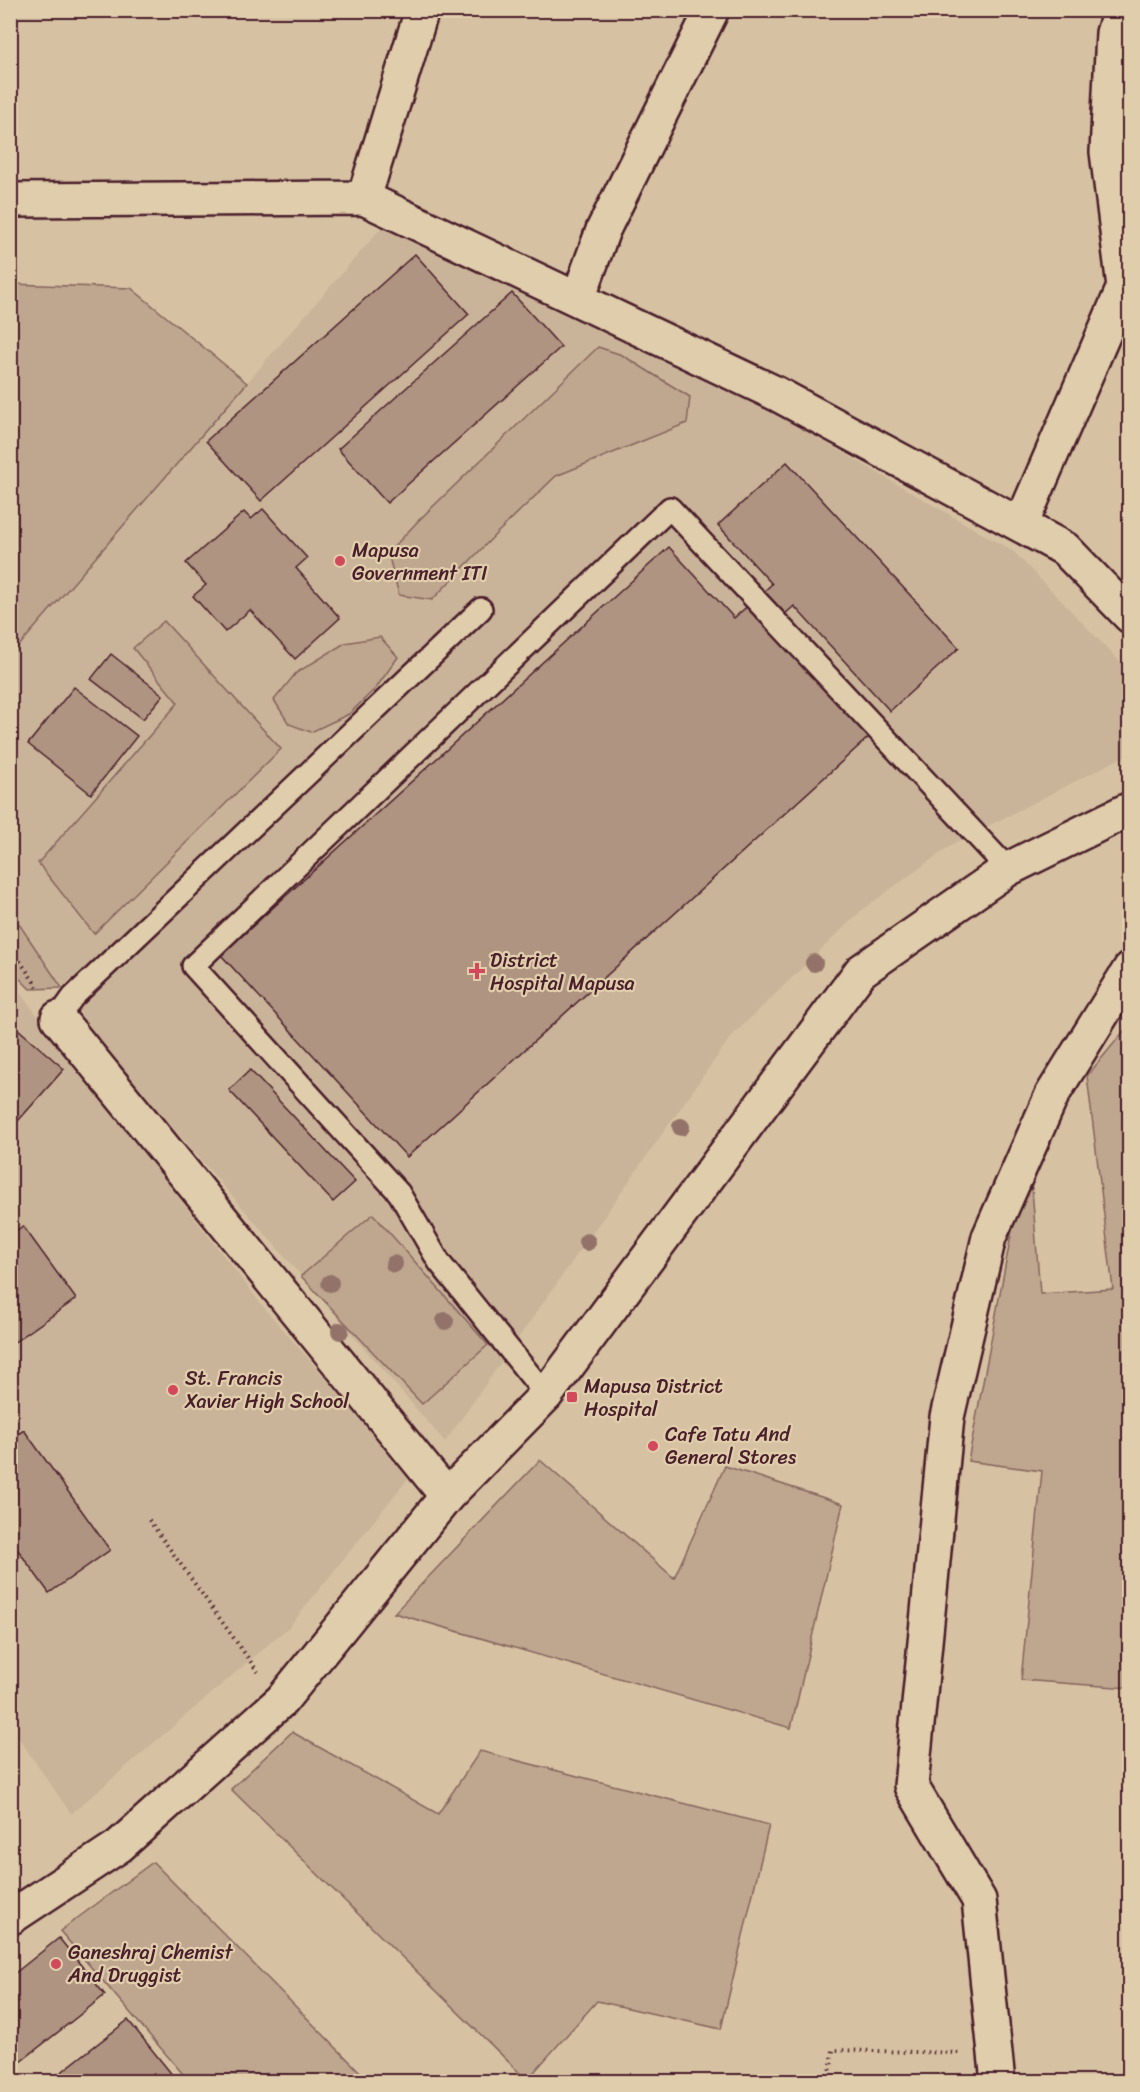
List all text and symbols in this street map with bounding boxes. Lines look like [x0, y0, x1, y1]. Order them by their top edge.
place label: Mapusa Government ITI [352, 533, 488, 591]
marker: Mapusa Government ITI [333, 554, 347, 568]
place label: District Hospital Mapusa [490, 943, 634, 1001]
marker: District Hospital Mapusa [468, 962, 486, 980]
place label: St. Francis Xavier High School [184, 1361, 350, 1419]
place label: Mapusa District Hospital [584, 1369, 723, 1427]
marker: St. Francis Xavier High School [166, 1383, 180, 1397]
marker: Mapusa District Hospital [565, 1390, 579, 1404]
place label: Cafe Tatu And General Stores [665, 1417, 797, 1475]
marker: Cafe Tatu And General Stores [646, 1439, 660, 1453]
place label: Ganeshraj Chemist And Druggist [67, 1935, 233, 1993]
marker: Ganeshraj Chemist And Druggist [49, 1957, 63, 1971]

